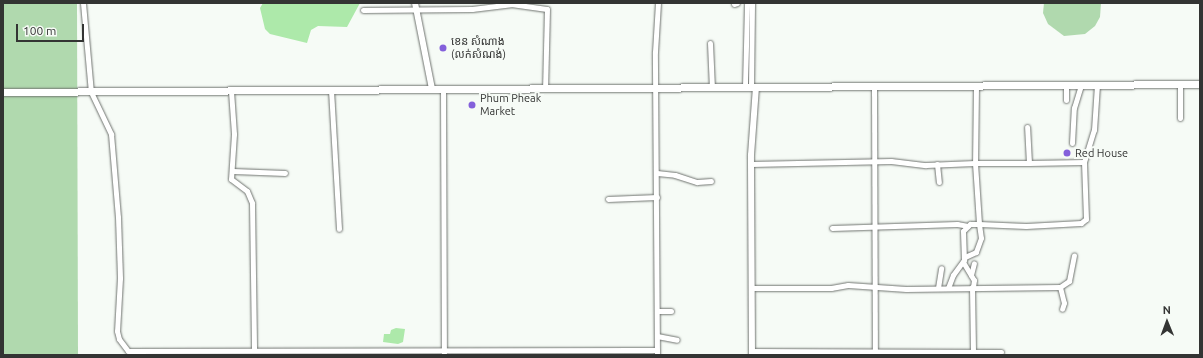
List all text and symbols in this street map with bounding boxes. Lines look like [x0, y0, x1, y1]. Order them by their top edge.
scale bar [18, 16, 86, 42]
text: 100 m [23, 24, 56, 37]
place label: ខេន សំណាង (លក់សំណង់) [451, 35, 506, 61]
marker: ខេន សំណាង (លក់សំណង់) [438, 43, 448, 53]
place label: Phum Pheak Market [480, 92, 541, 118]
marker: Phum Pheak Market [467, 100, 477, 110]
place label: Red House [1075, 146, 1128, 160]
marker: Red House [1062, 148, 1072, 158]
north arrow [1147, 302, 1187, 342]
text: N [1163, 304, 1171, 316]

